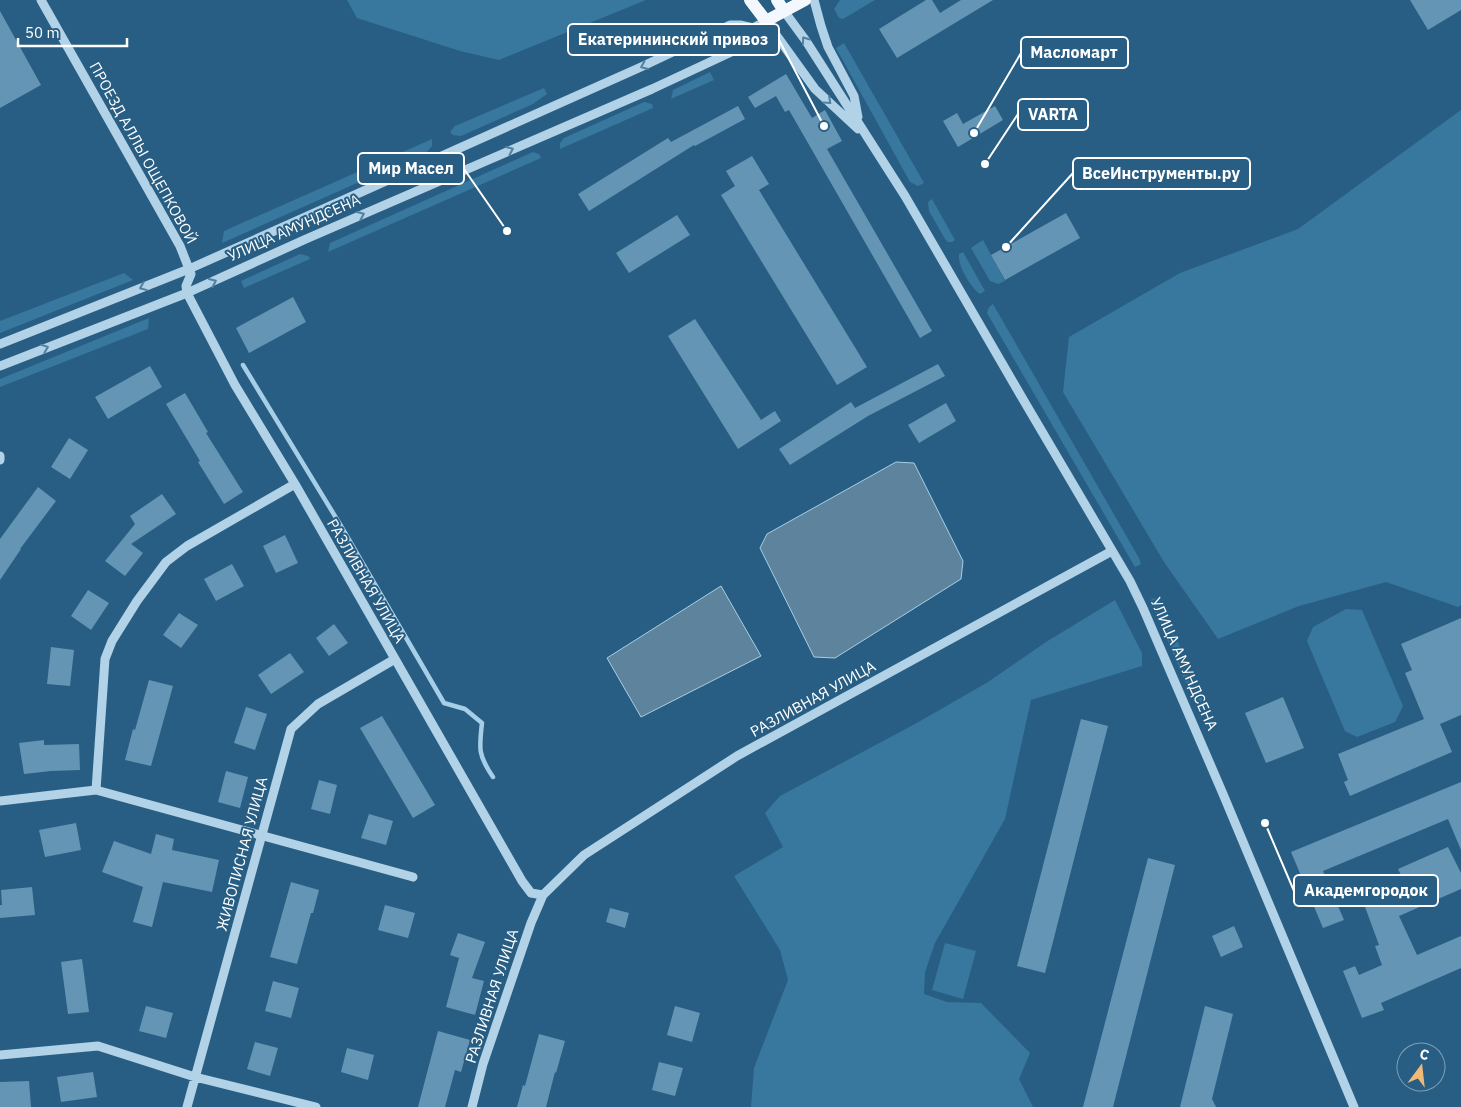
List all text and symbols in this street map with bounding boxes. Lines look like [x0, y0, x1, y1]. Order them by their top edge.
scale bar [18, 15, 126, 47]
text: 50 m [25, 23, 60, 42]
callout: Екатерининский привоз [568, 24, 779, 55]
text: Екатерининский привоз [578, 29, 768, 49]
one-way arrow [802, 36, 811, 46]
callout: Масломарт [1021, 37, 1128, 68]
text: Масломарт [1030, 42, 1118, 62]
street label: ПРОЕЗД АЛЛЫ ОЩЕПКОВОЙ [85, 59, 201, 247]
one-way arrow [640, 60, 649, 70]
one-way arrow [822, 95, 831, 104]
callout: VARTA [1018, 99, 1088, 130]
text: VARTA [1028, 104, 1078, 124]
one-way arrow [505, 146, 514, 157]
callout: Мир Масел [358, 153, 464, 184]
text: Мир Масел [368, 158, 454, 178]
callout: ВсеИнструменты.ру [1073, 158, 1250, 189]
text: ВсеИнструменты.ру [1082, 163, 1240, 183]
street label: УЛИЦА АМУНДСЕНА [224, 190, 363, 265]
one-way arrow [356, 211, 365, 222]
one-way arrow [208, 277, 217, 288]
one-way arrow [139, 281, 148, 292]
one-way arrow [41, 344, 49, 354]
street label: РАЗЛИВНАЯ УЛИЦА [323, 515, 410, 647]
street label: УЛИЦА АМУНДСЕНА [1147, 594, 1222, 733]
street label: РАЗЛИВНАЯ УЛИЦА [747, 656, 879, 741]
street label: ЖИВОПИСНАЯ УЛИЦА [212, 774, 271, 933]
callout: Академгородок [1294, 875, 1438, 906]
text: Академгородок [1304, 880, 1428, 900]
street label: РАЗЛИВНАЯ УЛИЦА [461, 926, 522, 1066]
north arrow [1396, 1042, 1446, 1092]
text: С [1418, 1045, 1431, 1064]

